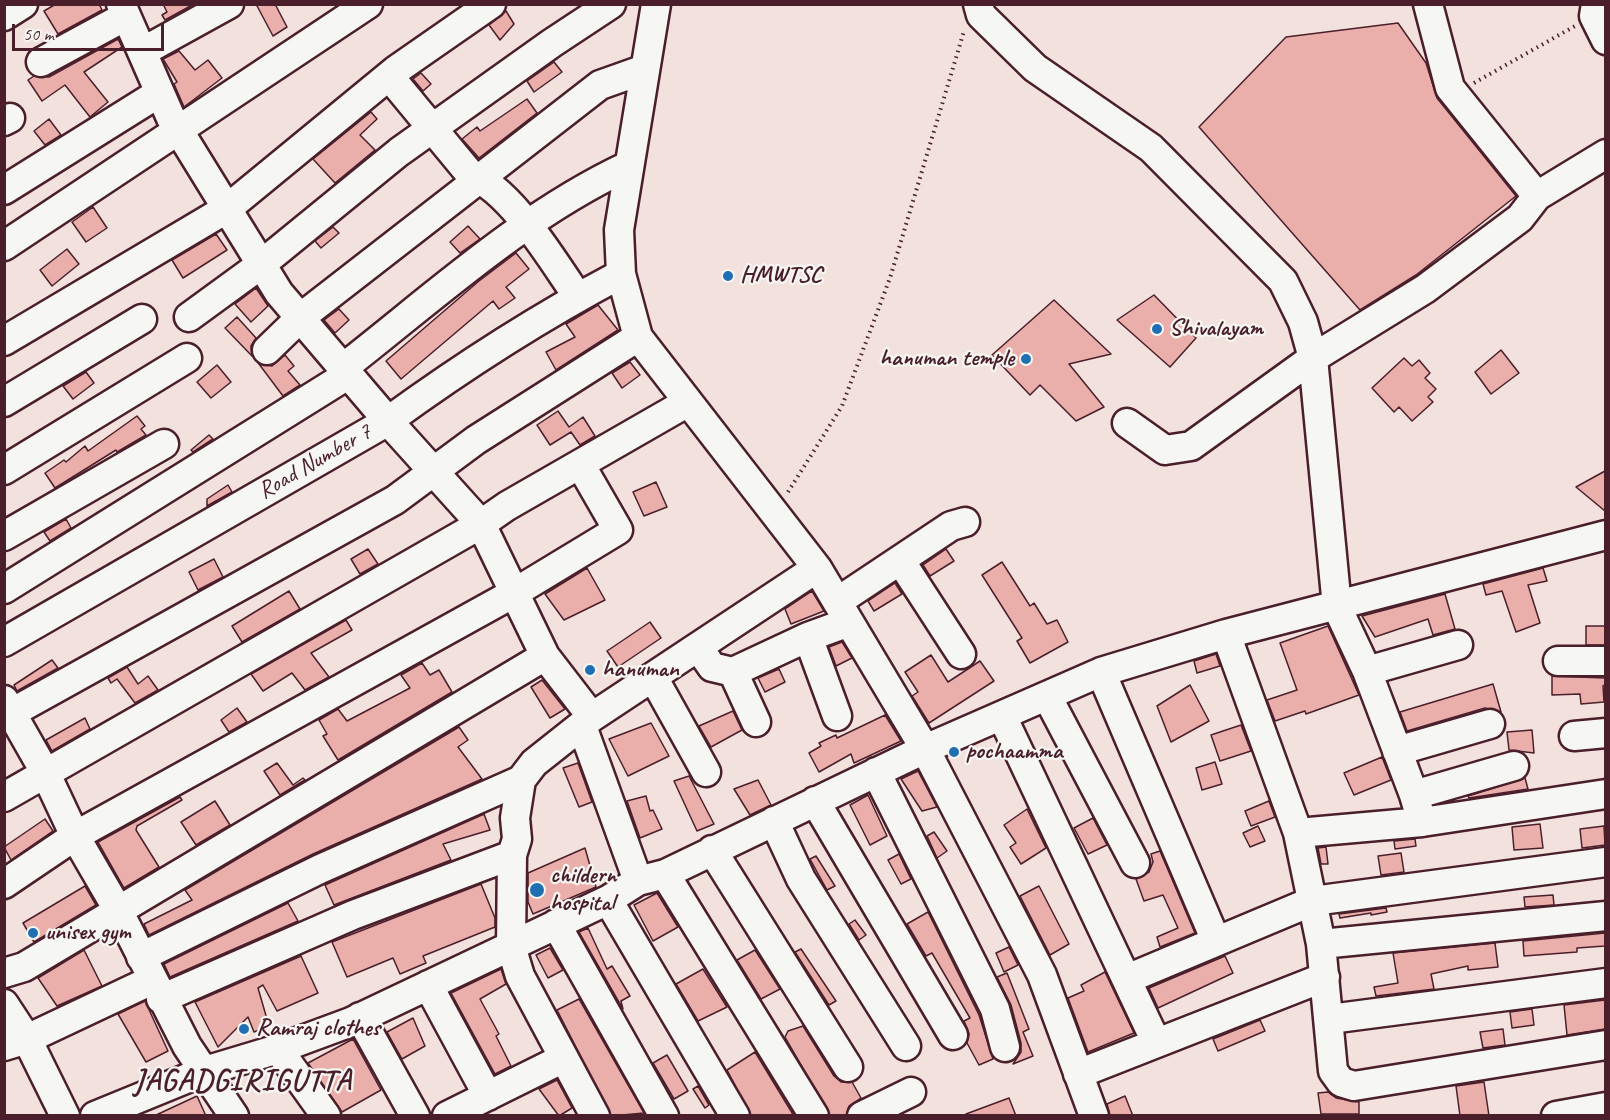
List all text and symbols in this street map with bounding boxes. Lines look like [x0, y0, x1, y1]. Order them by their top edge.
scale bar [15, 12, 166, 50]
text: 50 m [23, 23, 54, 45]
place label: HMWTSC [740, 262, 822, 290]
marker: HMWTSC [721, 269, 735, 283]
place label: Shivalayam [1169, 315, 1263, 343]
marker: Shivalayam [1150, 322, 1164, 336]
place label: hanuman temple [880, 345, 1014, 373]
marker: hanuman temple [1019, 352, 1033, 366]
street label: Road Number 7 [253, 418, 377, 506]
place label: hanuman [602, 656, 679, 684]
marker: hanuman [583, 663, 597, 677]
place label: pochaamma [966, 738, 1062, 766]
marker: pochaamma [947, 745, 961, 759]
place label: childern hospital [550, 862, 616, 918]
marker: childern hospital [528, 881, 546, 899]
place label: unisex gym [45, 919, 131, 947]
marker: unisex gym [26, 926, 40, 940]
place label: Ramraj clothes [256, 1015, 380, 1043]
marker: Ramraj clothes [237, 1022, 251, 1036]
district label: JAGADGIRIGUTTA [134, 1064, 352, 1100]

